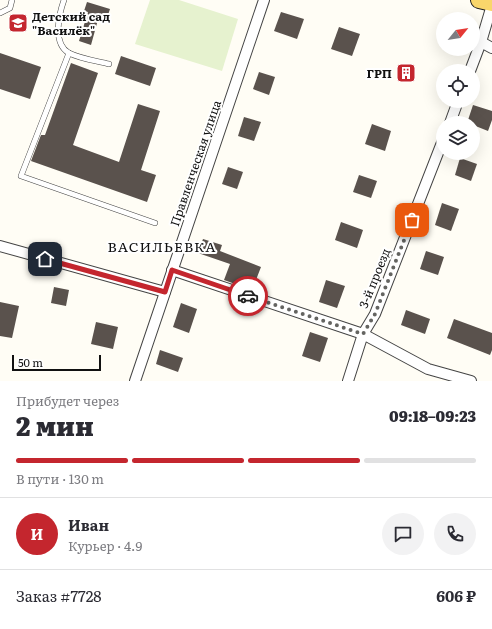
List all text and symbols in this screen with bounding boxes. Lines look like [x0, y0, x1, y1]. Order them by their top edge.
place label: Детский сад "Василёк" [32, 7, 111, 39]
school or university icon: Детский сад "Василёк" [7, 12, 29, 34]
north arrow [436, 12, 480, 56]
map controls [436, 12, 480, 160]
building icon: ГРП [395, 62, 417, 84]
place label: ГРП [367, 64, 392, 82]
button: locate [436, 64, 480, 108]
street label: Правленческая улица [165, 97, 225, 229]
button: layers [436, 116, 480, 160]
pin [395, 203, 429, 237]
icon: bag [401, 209, 423, 231]
district label: ВАСИЛЬЕВКА [107, 236, 217, 256]
pin [28, 242, 62, 276]
street label: 3-й проезд [354, 245, 394, 311]
icon: home [34, 248, 56, 270]
courier [228, 276, 268, 316]
icon: car [237, 285, 259, 307]
scale bar [12, 353, 101, 372]
text: 50 m [18, 354, 43, 370]
text: Прибудет через [16, 391, 119, 410]
text: 09:18–09:23 [389, 404, 476, 427]
text: 2 мин [16, 405, 94, 444]
text: В пути · 130 m [16, 469, 104, 488]
text: Иван [68, 513, 109, 536]
button: chat [382, 513, 424, 555]
button: phone [434, 513, 476, 555]
text: И [31, 522, 43, 545]
text: Курьер · 4.9 [68, 536, 142, 555]
text: Заказ #7728 [16, 584, 102, 607]
text: 606 ₽ [436, 584, 476, 607]

